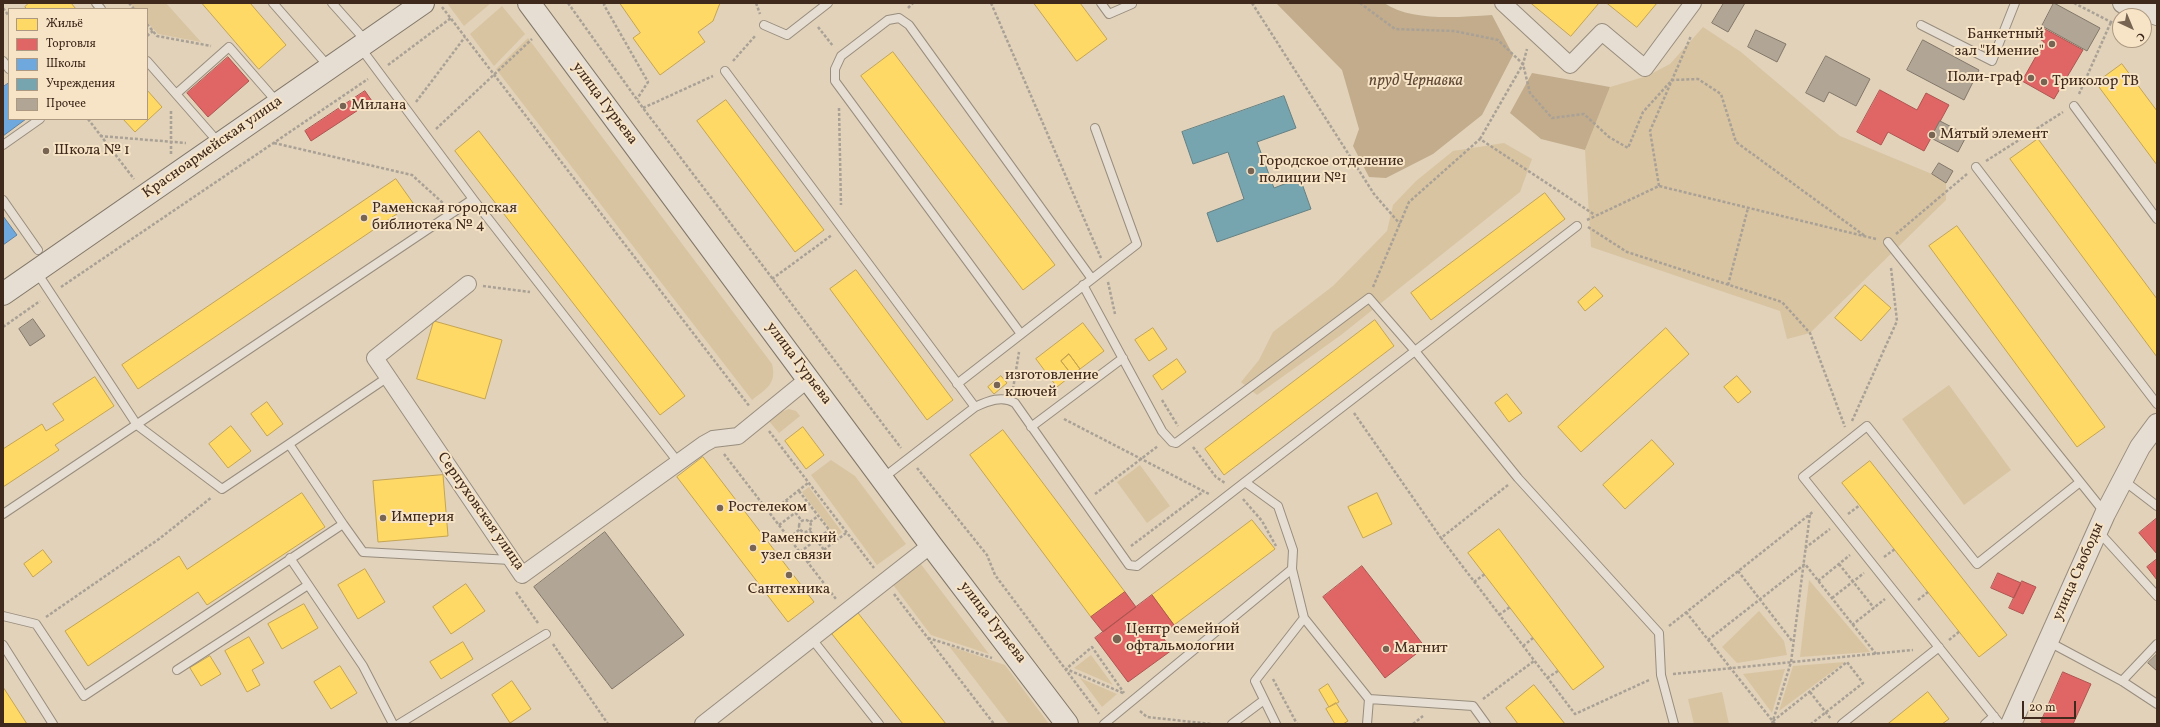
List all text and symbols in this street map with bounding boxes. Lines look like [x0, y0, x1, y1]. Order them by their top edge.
legend [8, 8, 148, 120]
north arrow [2112, 8, 2152, 48]
text: Жильё [46, 16, 83, 32]
place label: Банкетный зал "Имение" [1955, 26, 2044, 61]
text: С [2132, 28, 2148, 44]
text: Торговля [46, 36, 96, 52]
marker: Банкетный зал "Имение" [2047, 39, 2057, 49]
text: Школы [46, 56, 86, 72]
street label: улица Гурьева [567, 59, 641, 149]
place label: Поли-граф [1947, 69, 2023, 87]
water label: пруд Чернавка [1369, 72, 1463, 92]
marker: Поли-граф [2026, 73, 2036, 83]
place label: Триколор ТВ [2052, 73, 2139, 91]
text: Учреждения [46, 76, 115, 92]
marker: Триколор ТВ [2039, 77, 2049, 87]
street label: Красноармейская улица [140, 93, 286, 203]
text: Прочее [46, 96, 86, 112]
place label: Милана [351, 97, 406, 115]
marker: Милана [338, 101, 348, 111]
place label: Мятый элемент [1940, 126, 2048, 144]
marker: Мятый элемент [1927, 130, 1937, 140]
place label: Школа № 1 [54, 142, 130, 160]
marker: Школа № 1 [41, 146, 51, 156]
place label: Городское отделение полиции №1 [1259, 153, 1404, 188]
marker: Городское отделение полиции №1 [1246, 166, 1256, 176]
place label: Раменская городская библиотека № 4 [372, 200, 517, 235]
marker: Раменская городская библиотека № 4 [359, 213, 369, 223]
street label: улица Гурьева [761, 319, 835, 409]
place label: изготовление ключей [1005, 367, 1099, 402]
marker: изготовление ключей [992, 380, 1002, 390]
street label: Серпуховская улица [432, 449, 528, 575]
place label: Ростелеком [728, 499, 807, 517]
marker: Ростелеком [715, 503, 725, 513]
place label: Империя [391, 509, 454, 527]
marker: Империя [378, 513, 388, 523]
street label: улица Свободы [2049, 520, 2109, 624]
place label: Раменский узел связи [761, 530, 837, 565]
marker: Раменский узел связи [748, 543, 758, 553]
marker: Сантехника [784, 570, 794, 580]
street label: улица Гурьева [955, 579, 1029, 667]
place label: Сантехника [748, 581, 830, 599]
place label: Центр семейной офтальмологии [1126, 621, 1240, 656]
marker: Центр семейной офтальмологии [1111, 633, 1123, 645]
place label: Магнит [1394, 640, 1448, 658]
marker: Магнит [1381, 644, 1391, 654]
scale bar [2024, 693, 2078, 719]
text: 20 m [2029, 700, 2056, 716]

